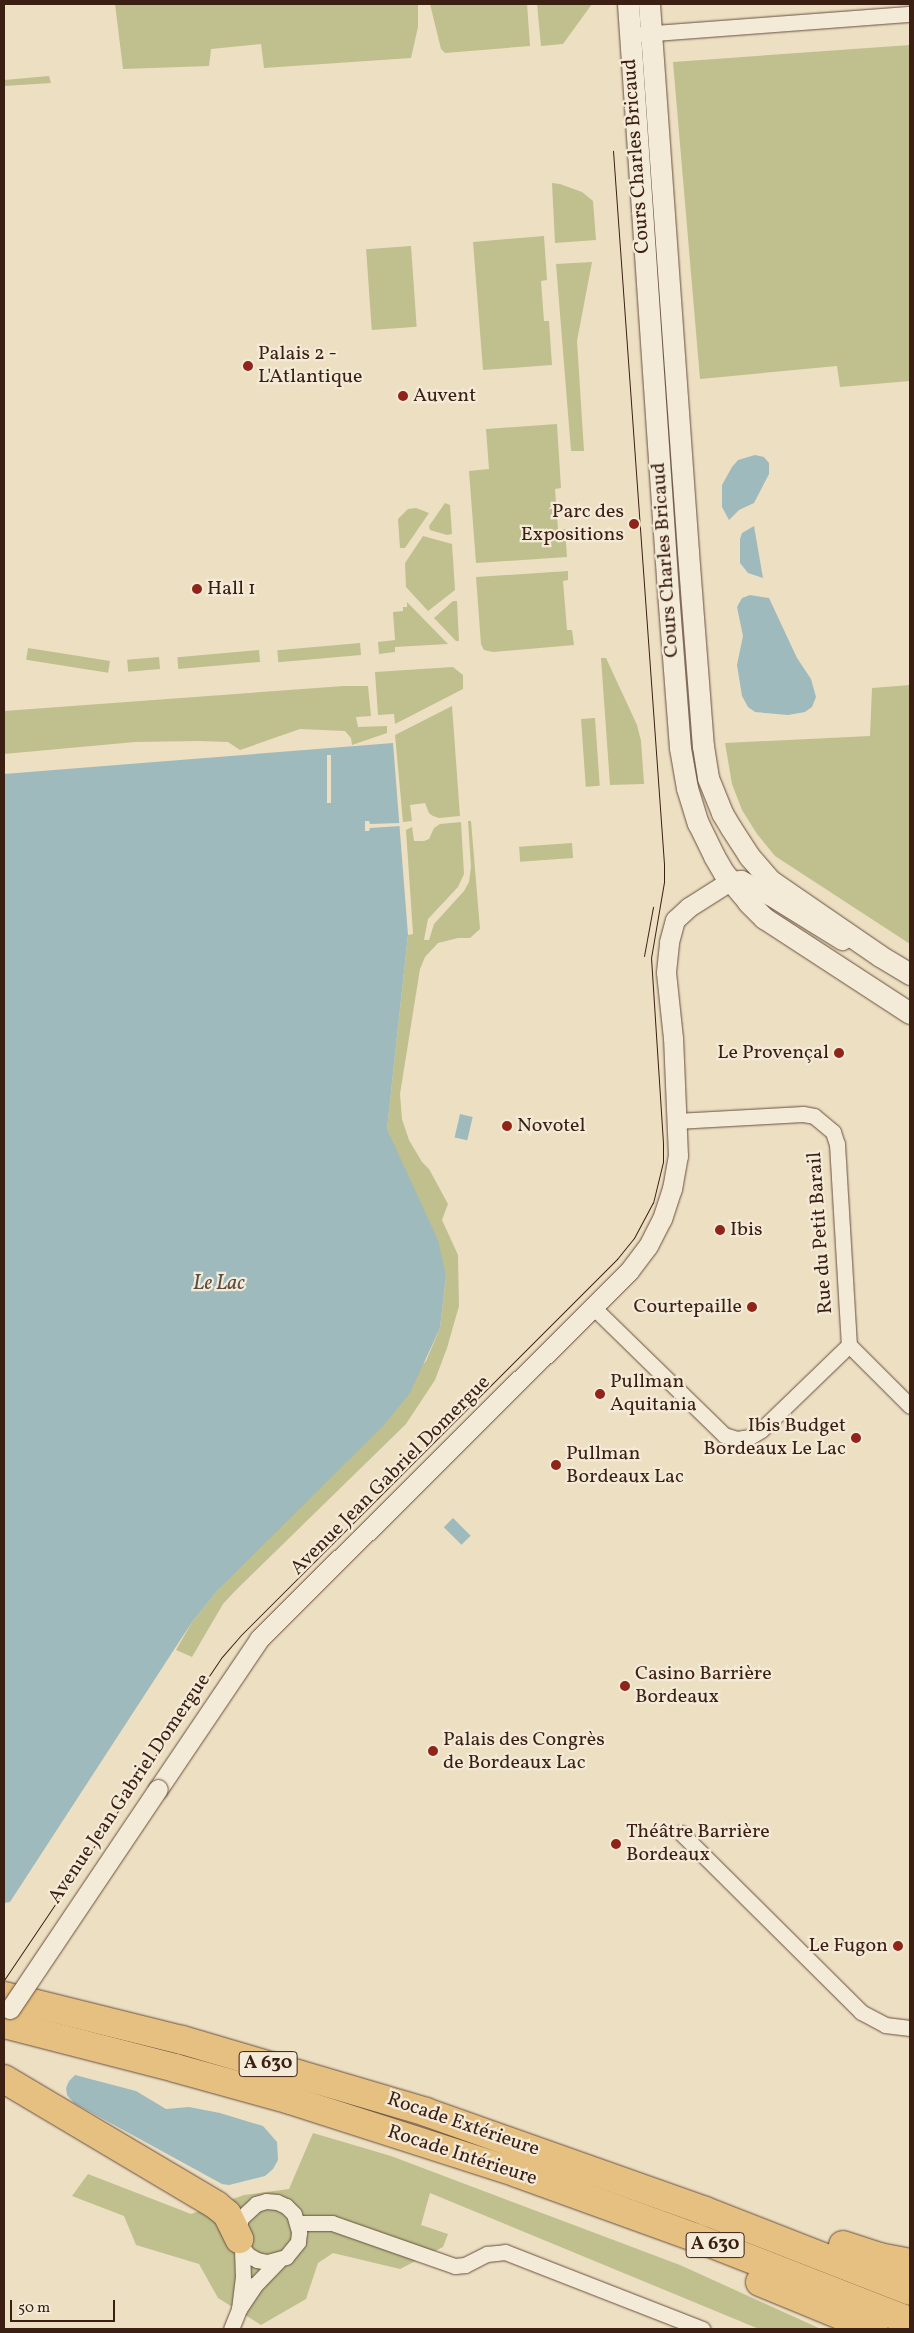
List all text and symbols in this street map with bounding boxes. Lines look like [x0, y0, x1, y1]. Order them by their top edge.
street label: Cours Charles Bricaud [618, 58, 656, 254]
place label: Palais 2 - L'Atlantique [258, 342, 363, 389]
marker: Palais 2 - L'Atlantique [242, 360, 254, 372]
place label: Auvent [413, 384, 476, 408]
marker: Auvent [397, 390, 409, 402]
street label: Cours Charles Bricaud [647, 462, 685, 658]
place label: Parc des Expositions [521, 500, 624, 547]
marker: Parc des Expositions [628, 518, 640, 530]
place label: Hall 1 [207, 577, 256, 601]
marker: Hall 1 [191, 583, 203, 595]
place label: Le Provençal [717, 1041, 829, 1065]
marker: Le Provençal [833, 1047, 845, 1059]
place label: Novotel [517, 1114, 586, 1138]
marker: Novotel [501, 1120, 513, 1132]
street label: Rue du Petit Barail [803, 1151, 839, 1315]
place label: Ibis [730, 1218, 763, 1242]
marker: Ibis [714, 1224, 726, 1236]
water label: Le Lac [193, 1271, 245, 1297]
place label: Courtepaille [633, 1295, 742, 1319]
marker: Courtepaille [746, 1301, 758, 1313]
place label: Pullman Aquitania [610, 1370, 697, 1417]
street label: Avenue Jean Gabriel Domergue [286, 1371, 496, 1581]
marker: Pullman Aquitania [594, 1388, 606, 1400]
place label: Ibis Budget Bordeaux Le Lac [703, 1414, 846, 1461]
marker: Ibis Budget Bordeaux Le Lac [850, 1432, 862, 1444]
place label: Pullman Bordeaux Lac [566, 1442, 684, 1489]
marker: Pullman Bordeaux Lac [550, 1459, 562, 1471]
place label: Casino Barrière Bordeaux [635, 1662, 772, 1709]
street label: Avenue Jean Gabriel Domergue [44, 1669, 216, 1909]
marker: Casino Barrière Bordeaux [619, 1680, 631, 1692]
place label: Palais des Congrès de Bordeaux Lac [443, 1728, 605, 1775]
marker: Palais des Congrès de Bordeaux Lac [427, 1745, 439, 1757]
place label: Théâtre Barrière Bordeaux [626, 1820, 770, 1867]
marker: Théâtre Barrière Bordeaux [610, 1838, 622, 1850]
place label: Le Fugon [809, 1934, 888, 1958]
marker: Le Fugon [892, 1940, 904, 1952]
road number: A 630 [238, 2048, 298, 2080]
street label: Rocade Extérieure [384, 2088, 542, 2162]
street label: Rocade Intérieure [384, 2120, 540, 2192]
road number: A 630 [685, 2228, 745, 2262]
scale bar [12, 2290, 118, 2322]
text: 50 m [18, 2298, 50, 2319]

